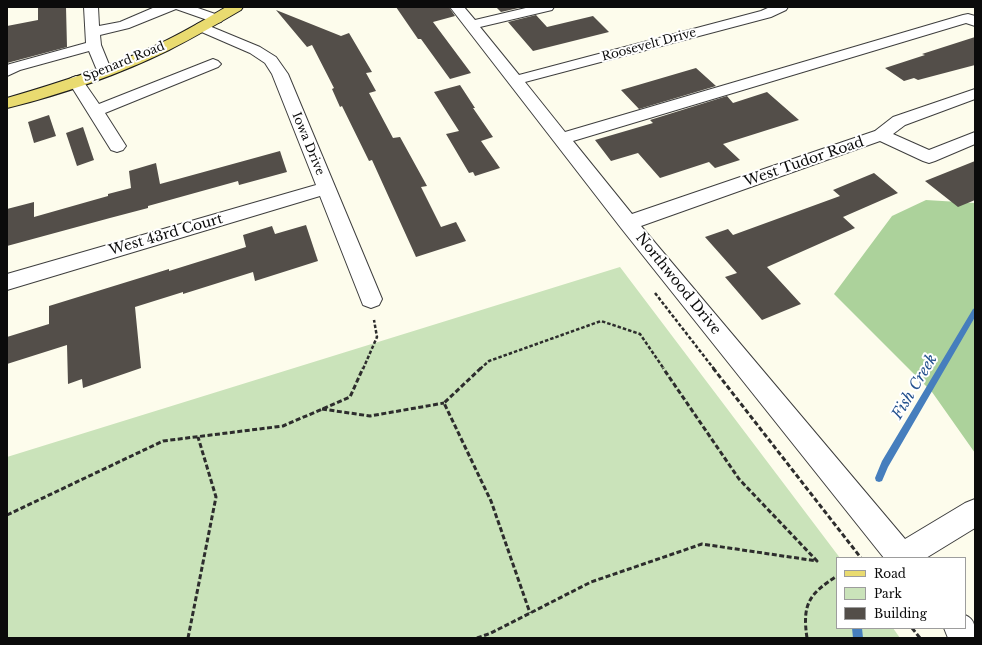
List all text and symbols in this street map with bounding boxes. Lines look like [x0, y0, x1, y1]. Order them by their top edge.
street label: Roosevelt Drive [600, 25, 698, 65]
street label: Spenard Road [81, 39, 167, 85]
street label: Iowa Drive [289, 110, 327, 178]
street label: West Tudor Road [742, 134, 866, 190]
street label: West 43rd Court [107, 211, 225, 259]
street label: Northwood Drive [632, 230, 724, 338]
water label: Fish Creek [889, 351, 941, 423]
legend [836, 557, 966, 629]
text: Road [874, 566, 906, 581]
text: Park [874, 586, 902, 601]
text: Building [874, 606, 927, 621]

